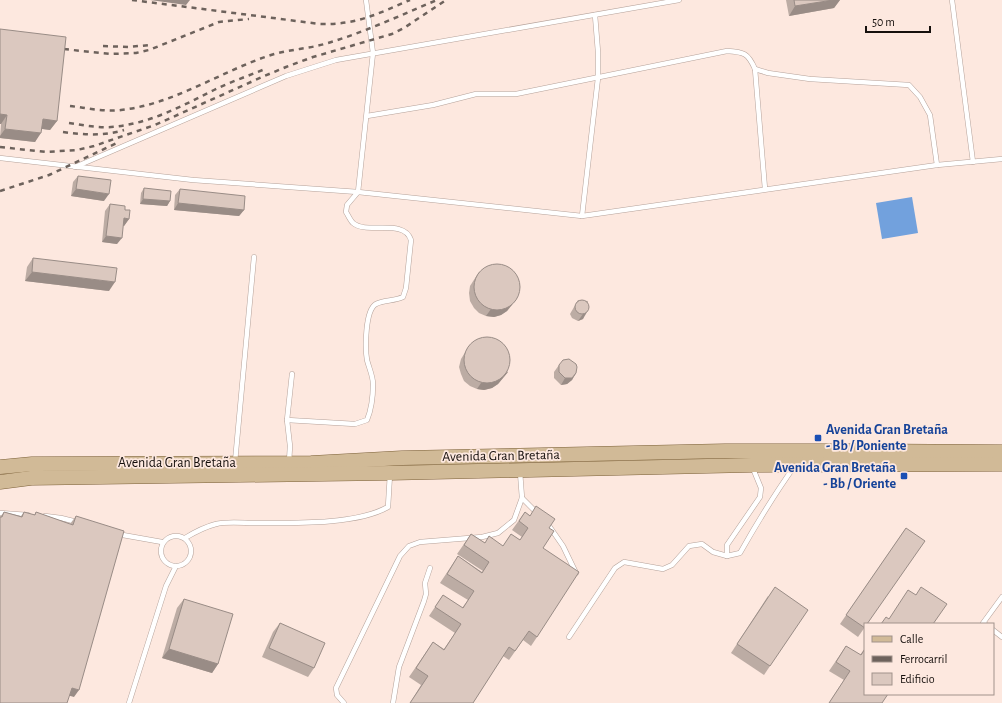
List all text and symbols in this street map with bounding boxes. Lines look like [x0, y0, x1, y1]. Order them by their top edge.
scale bar [866, 8, 930, 34]
text: 50 m [872, 16, 895, 28]
place label: Avenida Gran Bretaña - Bb / Poniente [826, 423, 948, 453]
marker: Avenida Gran Bretaña - Bb / Poniente [813, 433, 823, 443]
street label: Avenida Gran Bretaña [442, 448, 561, 464]
street label: Avenida Gran Bretaña [118, 456, 236, 470]
place label: Avenida Gran Bretaña - Bb / Oriente [774, 461, 896, 491]
marker: Avenida Gran Bretaña - Bb / Oriente [899, 471, 909, 481]
legend [864, 623, 994, 695]
text: Calle [900, 633, 923, 645]
text: Ferrocarril [900, 653, 947, 665]
text: Edificio [900, 673, 935, 685]

